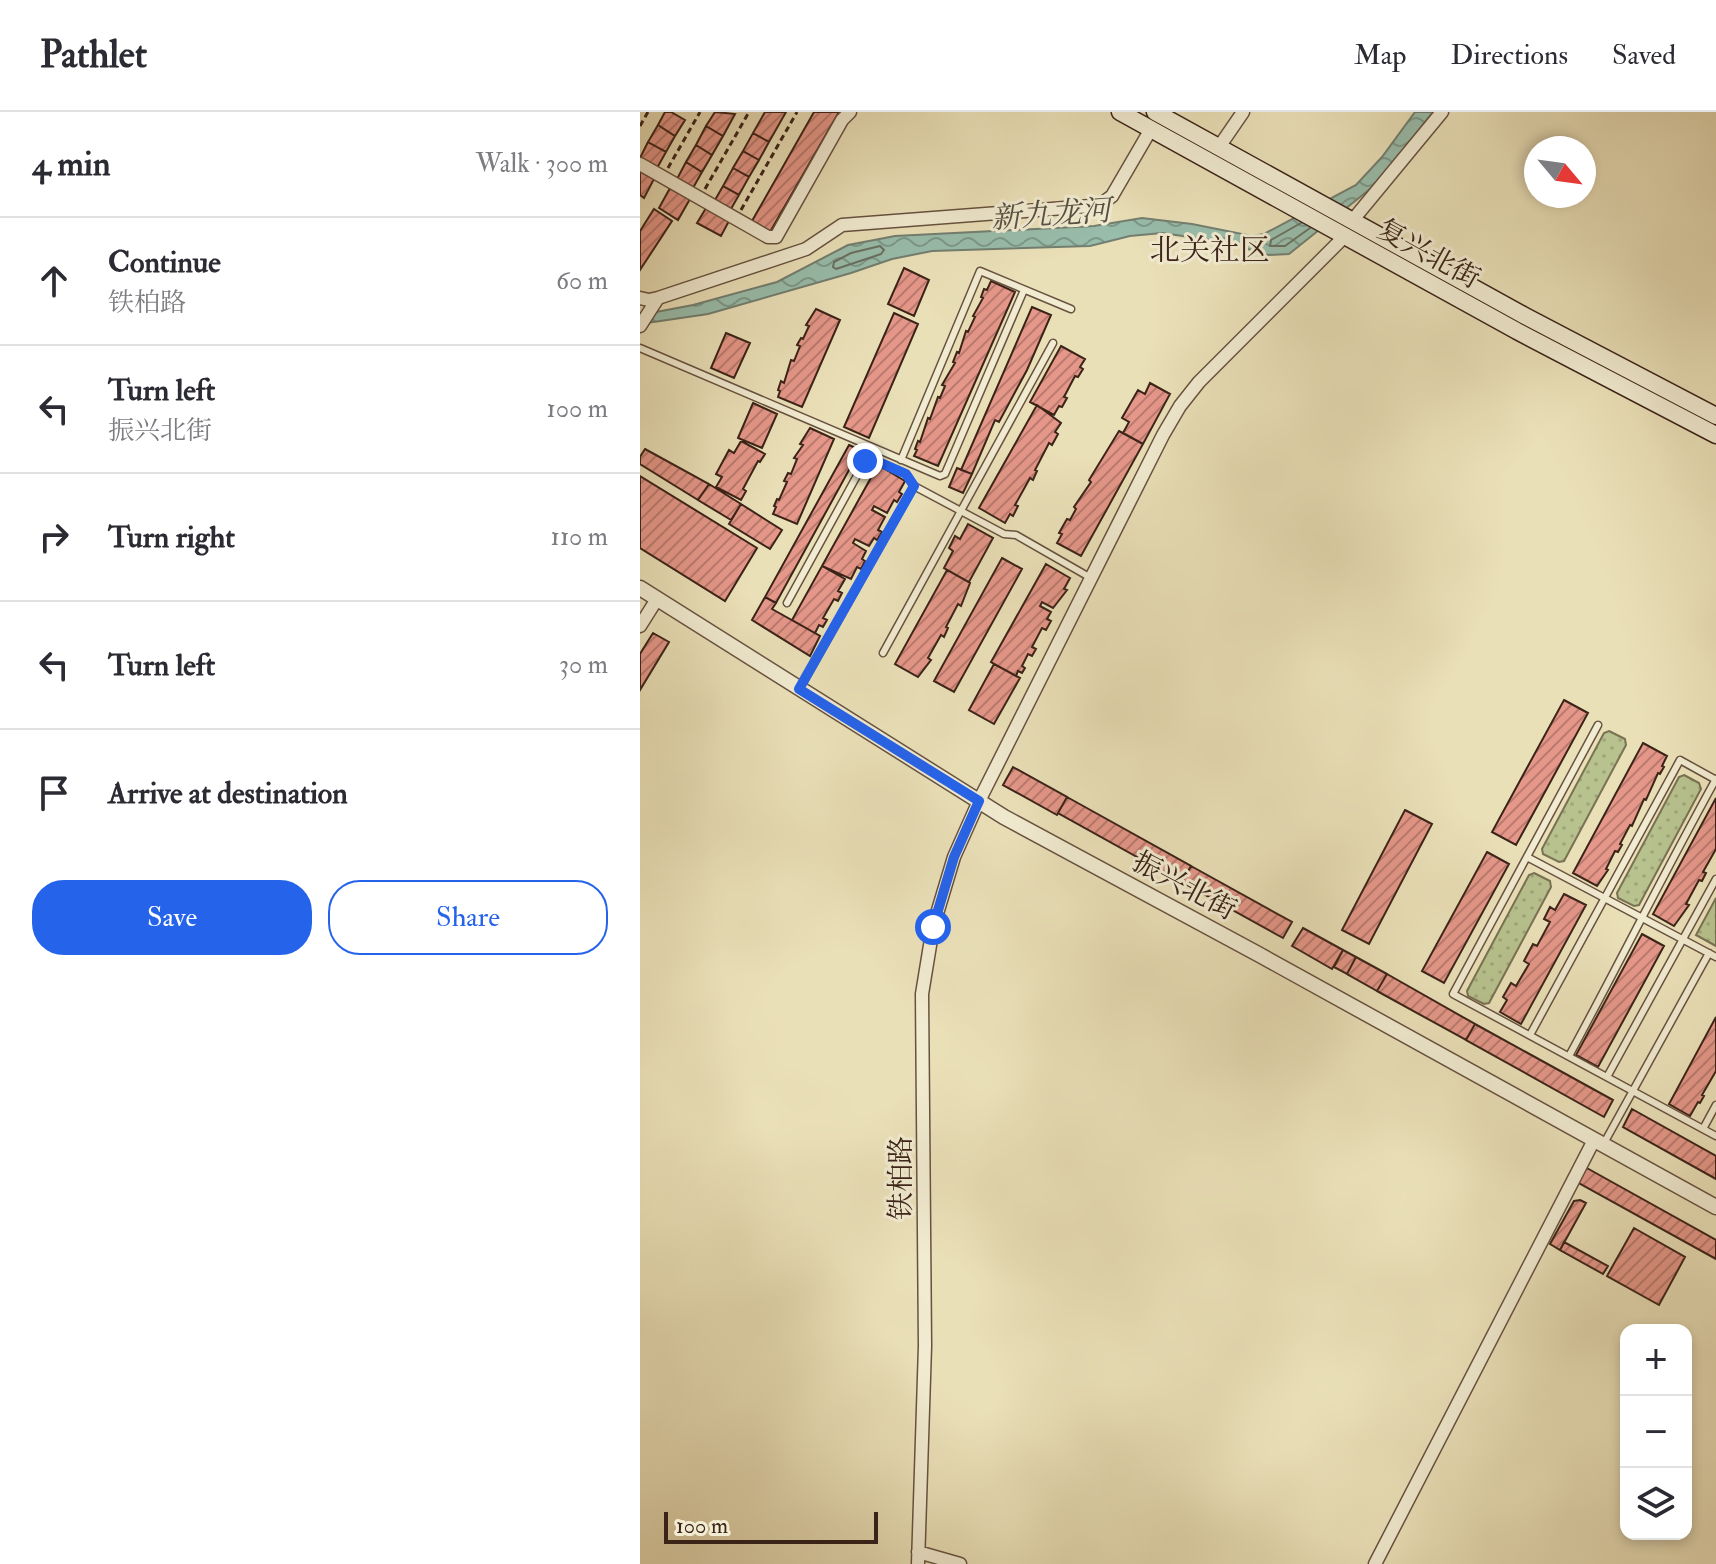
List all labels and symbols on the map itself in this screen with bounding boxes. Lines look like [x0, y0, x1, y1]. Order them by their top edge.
north arrow [1524, 136, 1596, 208]
water label: 新九龙河 [990, 192, 1117, 237]
street label: 复兴北街 [1371, 212, 1486, 297]
district label: 北关社区 [1150, 232, 1270, 269]
route end [847, 443, 883, 479]
street label: 振兴北街 [1127, 845, 1242, 928]
route start [915, 909, 951, 945]
street label: 铁柏路 [884, 1136, 919, 1220]
scale bar [664, 1508, 878, 1544]

